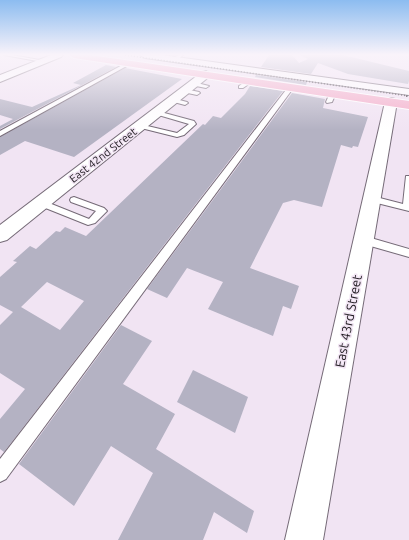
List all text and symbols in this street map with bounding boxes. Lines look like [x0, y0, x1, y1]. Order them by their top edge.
street label: East 42nd Street [67, 125, 139, 185]
street label: East 43rd Street [332, 273, 364, 369]

